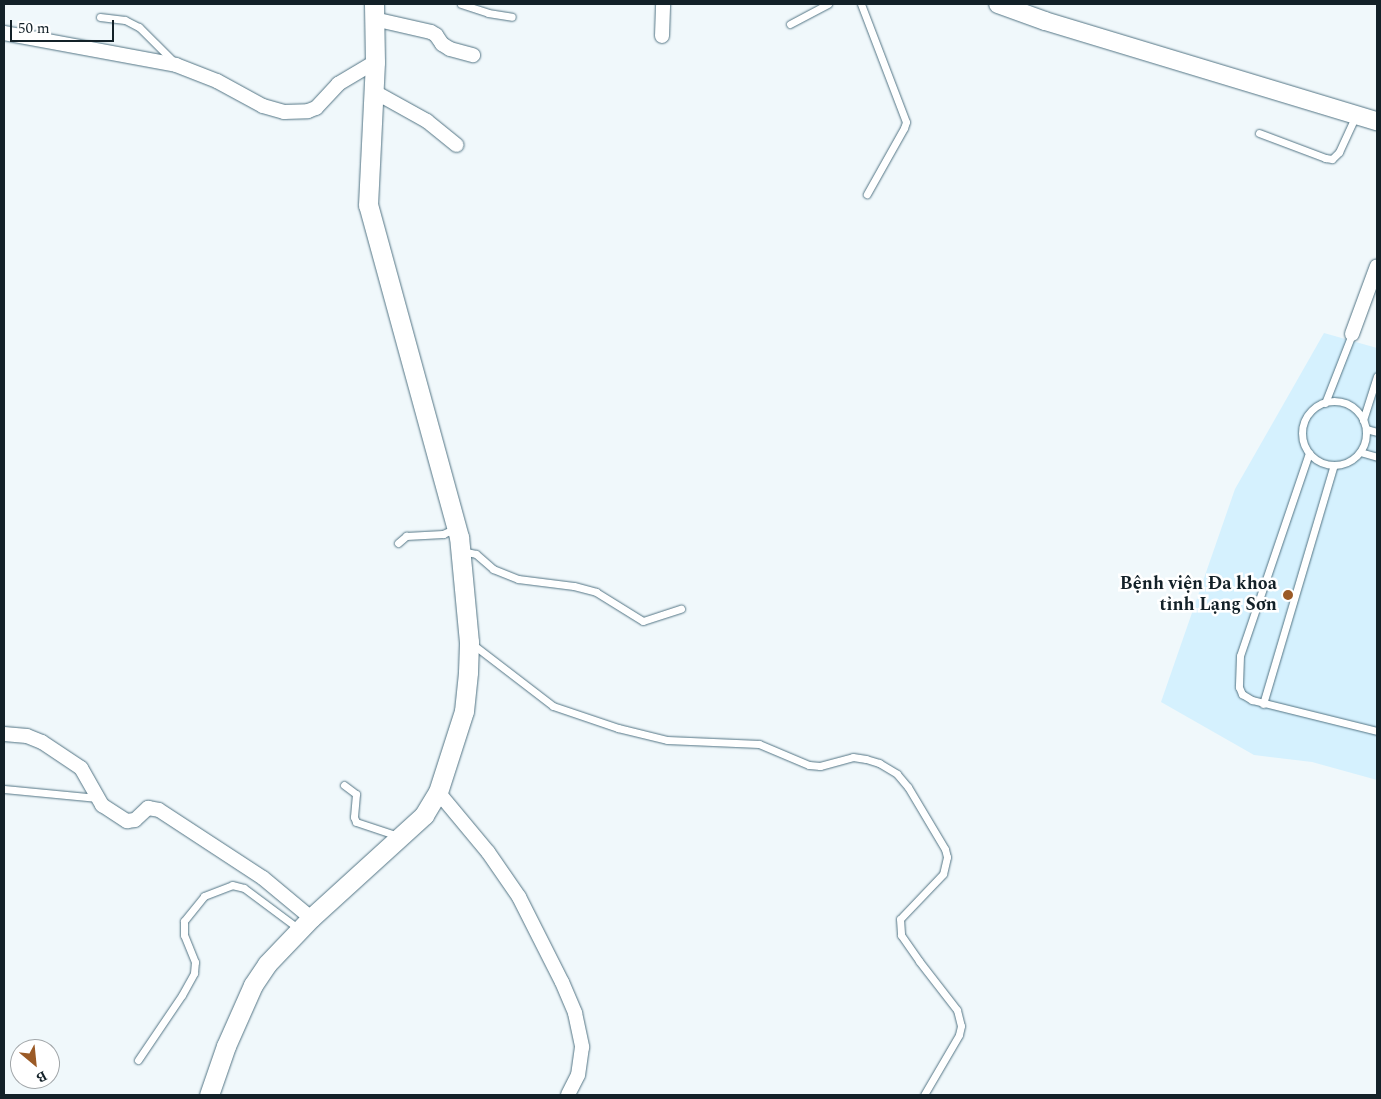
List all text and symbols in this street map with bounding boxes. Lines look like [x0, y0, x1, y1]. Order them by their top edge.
scale bar [12, 10, 116, 42]
text: 50 m [18, 17, 50, 40]
place label: Bệnh viện Đa khoa tỉnh Lạng Sơn [1120, 574, 1277, 616]
marker: Bệnh viện Đa khoa tỉnh Lạng Sơn [1281, 588, 1295, 602]
north arrow [10, 1039, 60, 1089]
text: B [33, 1065, 51, 1088]

